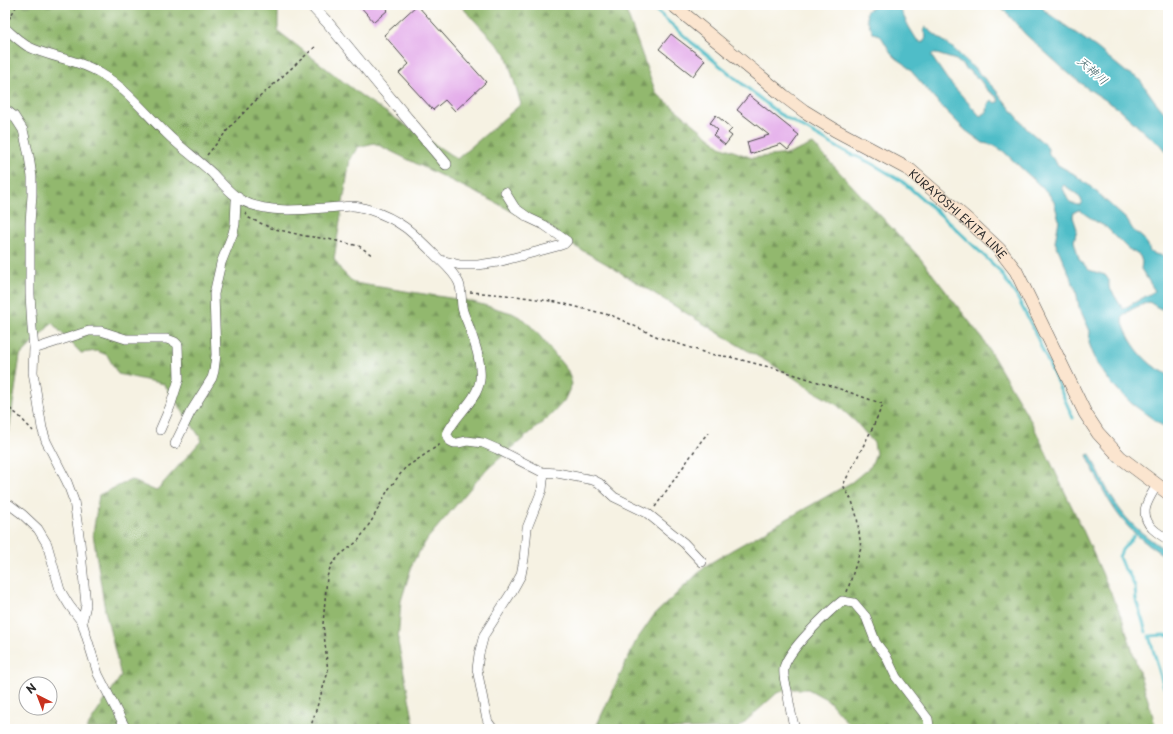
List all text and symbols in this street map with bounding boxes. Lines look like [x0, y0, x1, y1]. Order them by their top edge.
water label: 天神川 [1074, 51, 1112, 89]
street label: KURAYOSHI EKITA LINE [906, 165, 1012, 262]
north arrow [18, 676, 58, 716]
text: N [22, 679, 40, 697]

